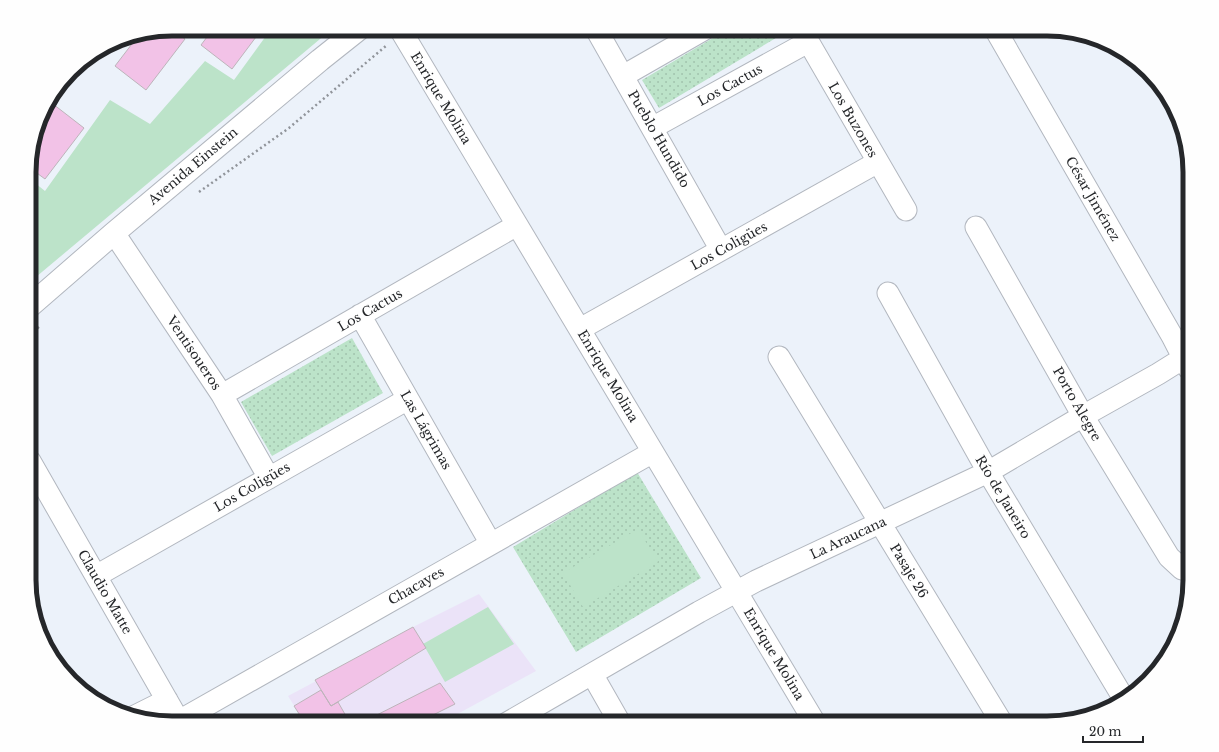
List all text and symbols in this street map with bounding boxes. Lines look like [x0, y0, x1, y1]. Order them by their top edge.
street label: Enrique Molina [407, 49, 476, 148]
street label: Los Cactus [695, 60, 766, 110]
street label: Los Buzones [825, 79, 881, 161]
street label: Pueblo Hundido [624, 87, 694, 191]
street label: Avenida Einstein [144, 124, 241, 209]
street label: César Jiménez [1062, 154, 1124, 244]
street label: Los Coligües [688, 218, 770, 274]
street label: Los Cactus [335, 285, 405, 335]
street label: Ventisoueros [162, 312, 225, 393]
street label: Enrique Molina [574, 327, 643, 426]
street label: Porto Alegre [1049, 364, 1105, 444]
street label: Las Lágrimas [397, 387, 456, 473]
street label: Río de Janeiro [971, 452, 1035, 542]
street label: Los Coligües [211, 458, 293, 516]
street label: La Araucana [807, 513, 890, 563]
street label: Pasaje 26 [886, 541, 932, 601]
street label: Claudio Matte [74, 547, 136, 637]
street label: Chacayes [385, 563, 447, 609]
street label: Enrique Molina [740, 605, 809, 704]
scale bar [1083, 718, 1143, 744]
text: 20 m [1089, 724, 1121, 739]

